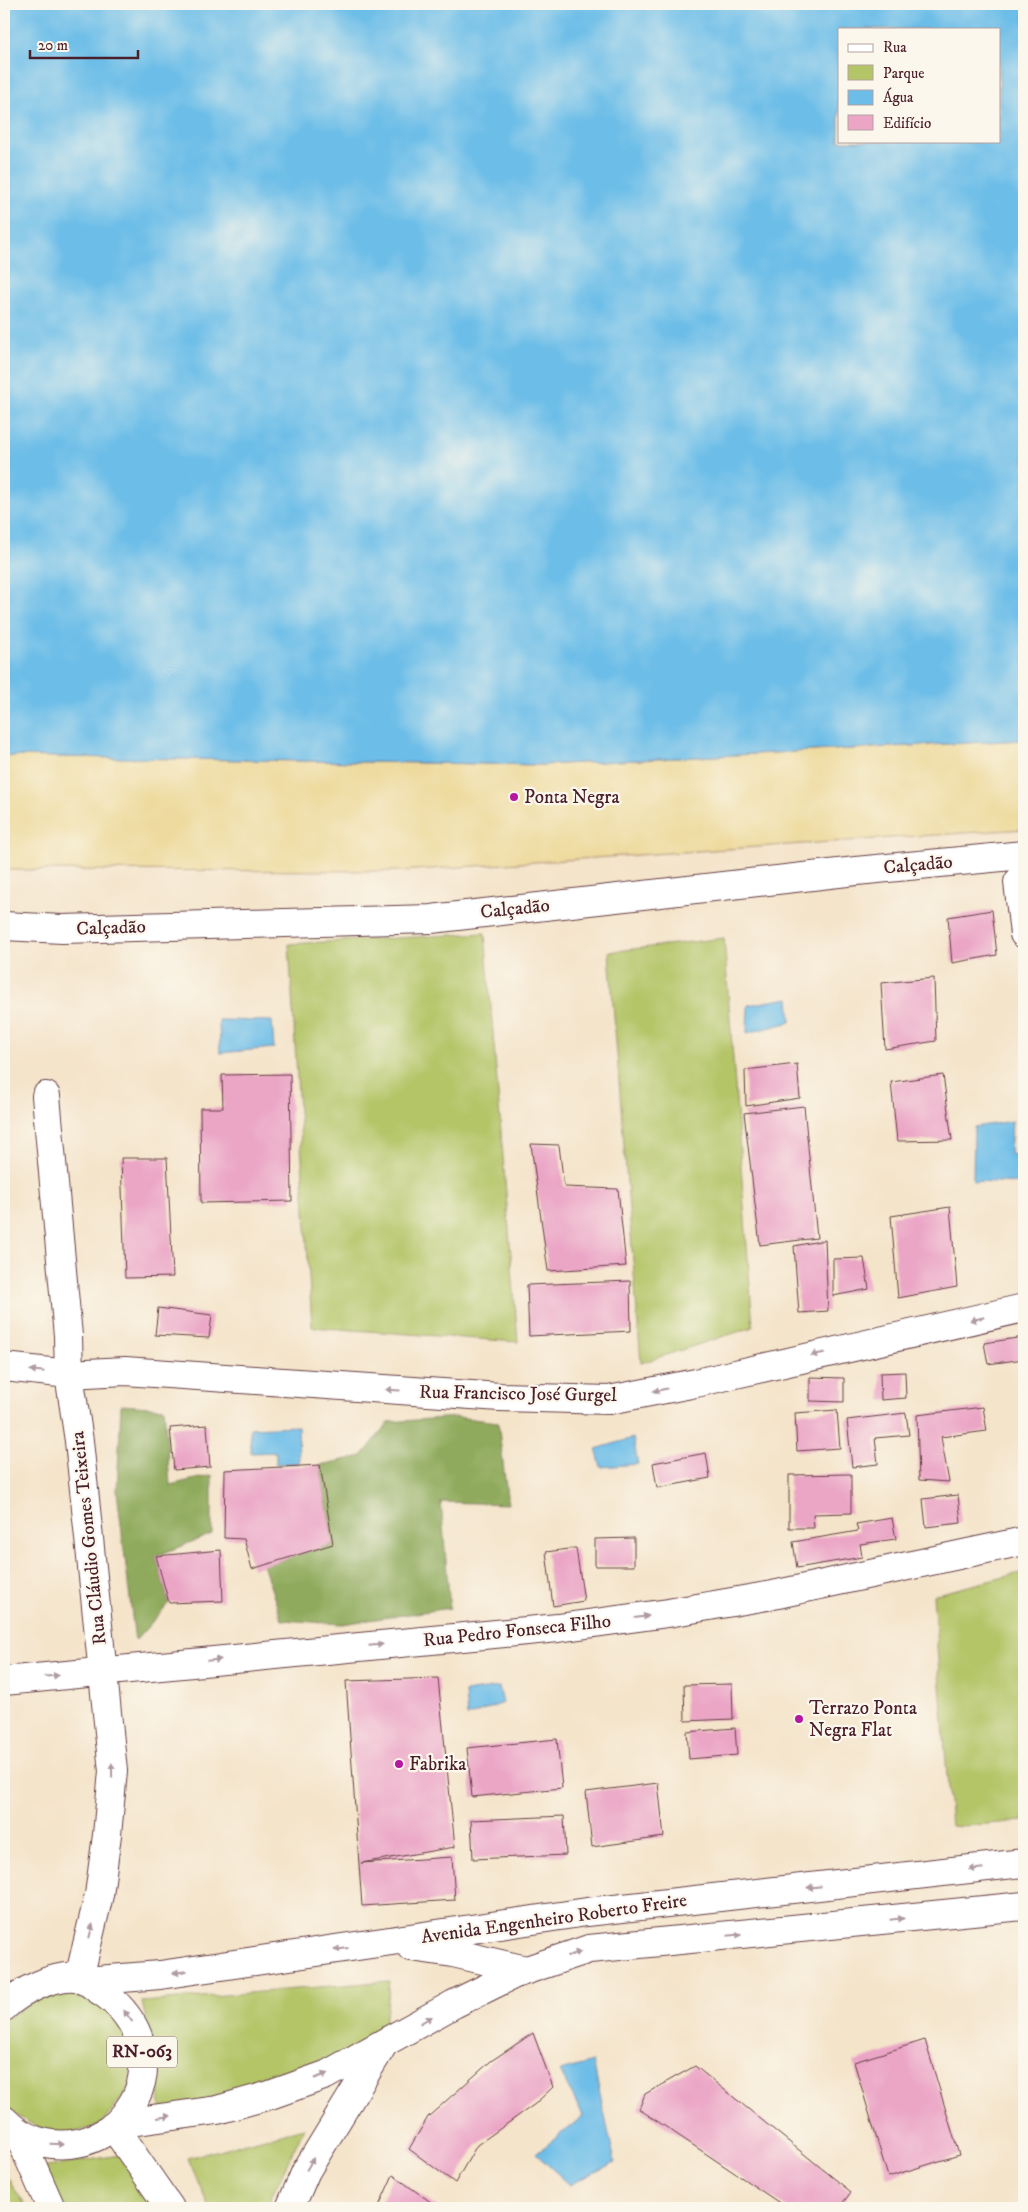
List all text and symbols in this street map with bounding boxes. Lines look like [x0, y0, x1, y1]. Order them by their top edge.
scale bar [30, 28, 138, 60]
legend [838, 28, 1000, 142]
text: 20 m [38, 36, 68, 55]
text: Rua [883, 38, 907, 57]
text: Parque [883, 64, 924, 83]
text: Água [883, 87, 914, 107]
text: Edifício [883, 114, 931, 133]
place label: Ponta Negra [524, 786, 619, 809]
marker: Ponta Negra [508, 791, 520, 803]
street label: Calçadão [882, 851, 954, 879]
street label: Calçadão [479, 894, 551, 924]
street label: Calçadão [76, 915, 146, 941]
one-way arrow [969, 1315, 984, 1323]
one-way arrow [810, 1351, 826, 1359]
one-way arrow [28, 1367, 44, 1375]
street label: Rua Francisco José Gurgel [419, 1381, 617, 1407]
one-way arrow [385, 1385, 401, 1393]
one-way arrow [651, 1386, 667, 1394]
street label: Rua Cláudio Gomes Teixeira [66, 1430, 112, 1646]
street label: Rua Pedro Fonseca Filho [422, 1610, 612, 1652]
one-way arrow [634, 1613, 650, 1621]
one-way arrow [368, 1641, 384, 1649]
one-way arrow [206, 1656, 222, 1664]
one-way arrow [45, 1672, 61, 1680]
place label: Terrazo Ponta Negra Flat [809, 1697, 917, 1742]
marker: Terrazo Ponta Negra Flat [793, 1713, 805, 1725]
place label: Fabrika [409, 1753, 466, 1776]
marker: Fabrika [393, 1758, 405, 1770]
one-way arrow [108, 1762, 116, 1778]
one-way arrow [967, 1865, 983, 1873]
one-way arrow [806, 1883, 822, 1891]
street label: Avenida Engenheiro Roberto Freire [420, 1889, 689, 1949]
one-way arrow [889, 1915, 905, 1923]
one-way arrow [87, 1923, 95, 1938]
one-way arrow [727, 1931, 743, 1939]
one-way arrow [333, 1945, 349, 1953]
one-way arrow [567, 1950, 582, 1958]
one-way arrow [172, 1968, 188, 1976]
one-way arrow [123, 2009, 133, 2023]
one-way arrow [419, 2016, 433, 2024]
road number: RN-063 [107, 2036, 177, 2068]
one-way arrow [314, 2072, 328, 2080]
one-way arrow [157, 2113, 173, 2121]
one-way arrow [49, 2141, 65, 2149]
one-way arrow [305, 2157, 314, 2170]

